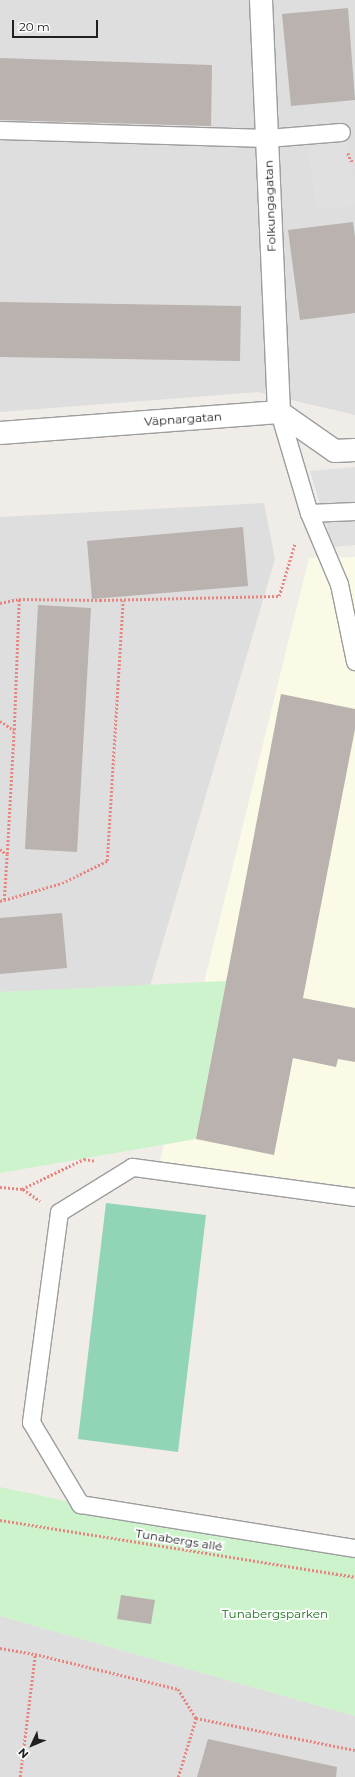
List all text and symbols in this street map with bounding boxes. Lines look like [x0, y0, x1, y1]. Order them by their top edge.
scale bar [14, 12, 100, 38]
text: 20 m [19, 19, 50, 34]
street label: Folkungagatan [261, 160, 279, 252]
street label: Väpnargatan [144, 409, 222, 429]
street label: Tunabergs allé [134, 1526, 224, 1554]
park label: Tunabergsparken [222, 1607, 328, 1621]
north arrow [12, 1725, 52, 1765]
text: N [15, 1745, 31, 1761]

